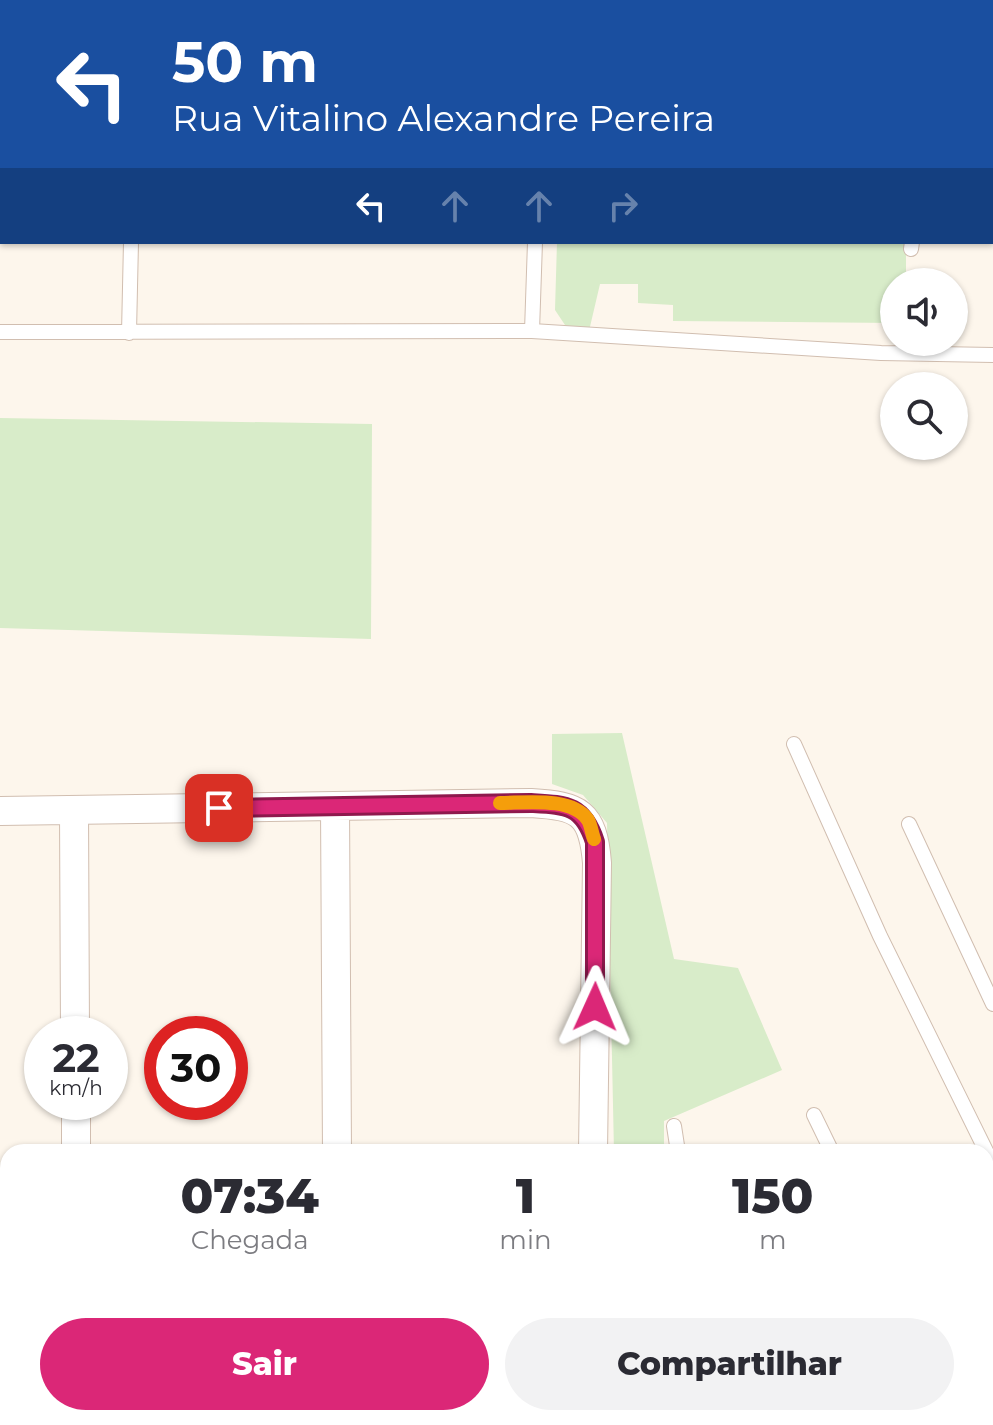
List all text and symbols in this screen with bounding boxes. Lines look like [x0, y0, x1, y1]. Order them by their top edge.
text: 50 m [172, 28, 318, 96]
icon: left [40, 32, 144, 136]
text: Rua Vitalino Alexandre Pereira [172, 96, 715, 140]
icon: left [349, 184, 393, 228]
icon: ahead [433, 184, 477, 228]
icon: ahead [517, 184, 561, 228]
icon: right [601, 184, 645, 228]
map controls [880, 268, 968, 460]
button: sound [880, 268, 968, 356]
button: search [880, 372, 968, 460]
pin [185, 774, 253, 842]
icon: arrive [197, 786, 241, 830]
position arrow [553, 965, 637, 1049]
speed limit sign: 30 [144, 1016, 248, 1120]
text: 22 [52, 1033, 100, 1082]
text: km/h [49, 1076, 103, 1100]
text: 07:34 [181, 1167, 319, 1225]
text: 1 [516, 1167, 535, 1225]
text: 150 [732, 1167, 813, 1225]
text: Chegada [191, 1224, 309, 1256]
text: min [499, 1224, 551, 1256]
text: m [759, 1224, 787, 1256]
button: Sair [40, 1318, 489, 1410]
button: Compartilhar [505, 1318, 954, 1410]

